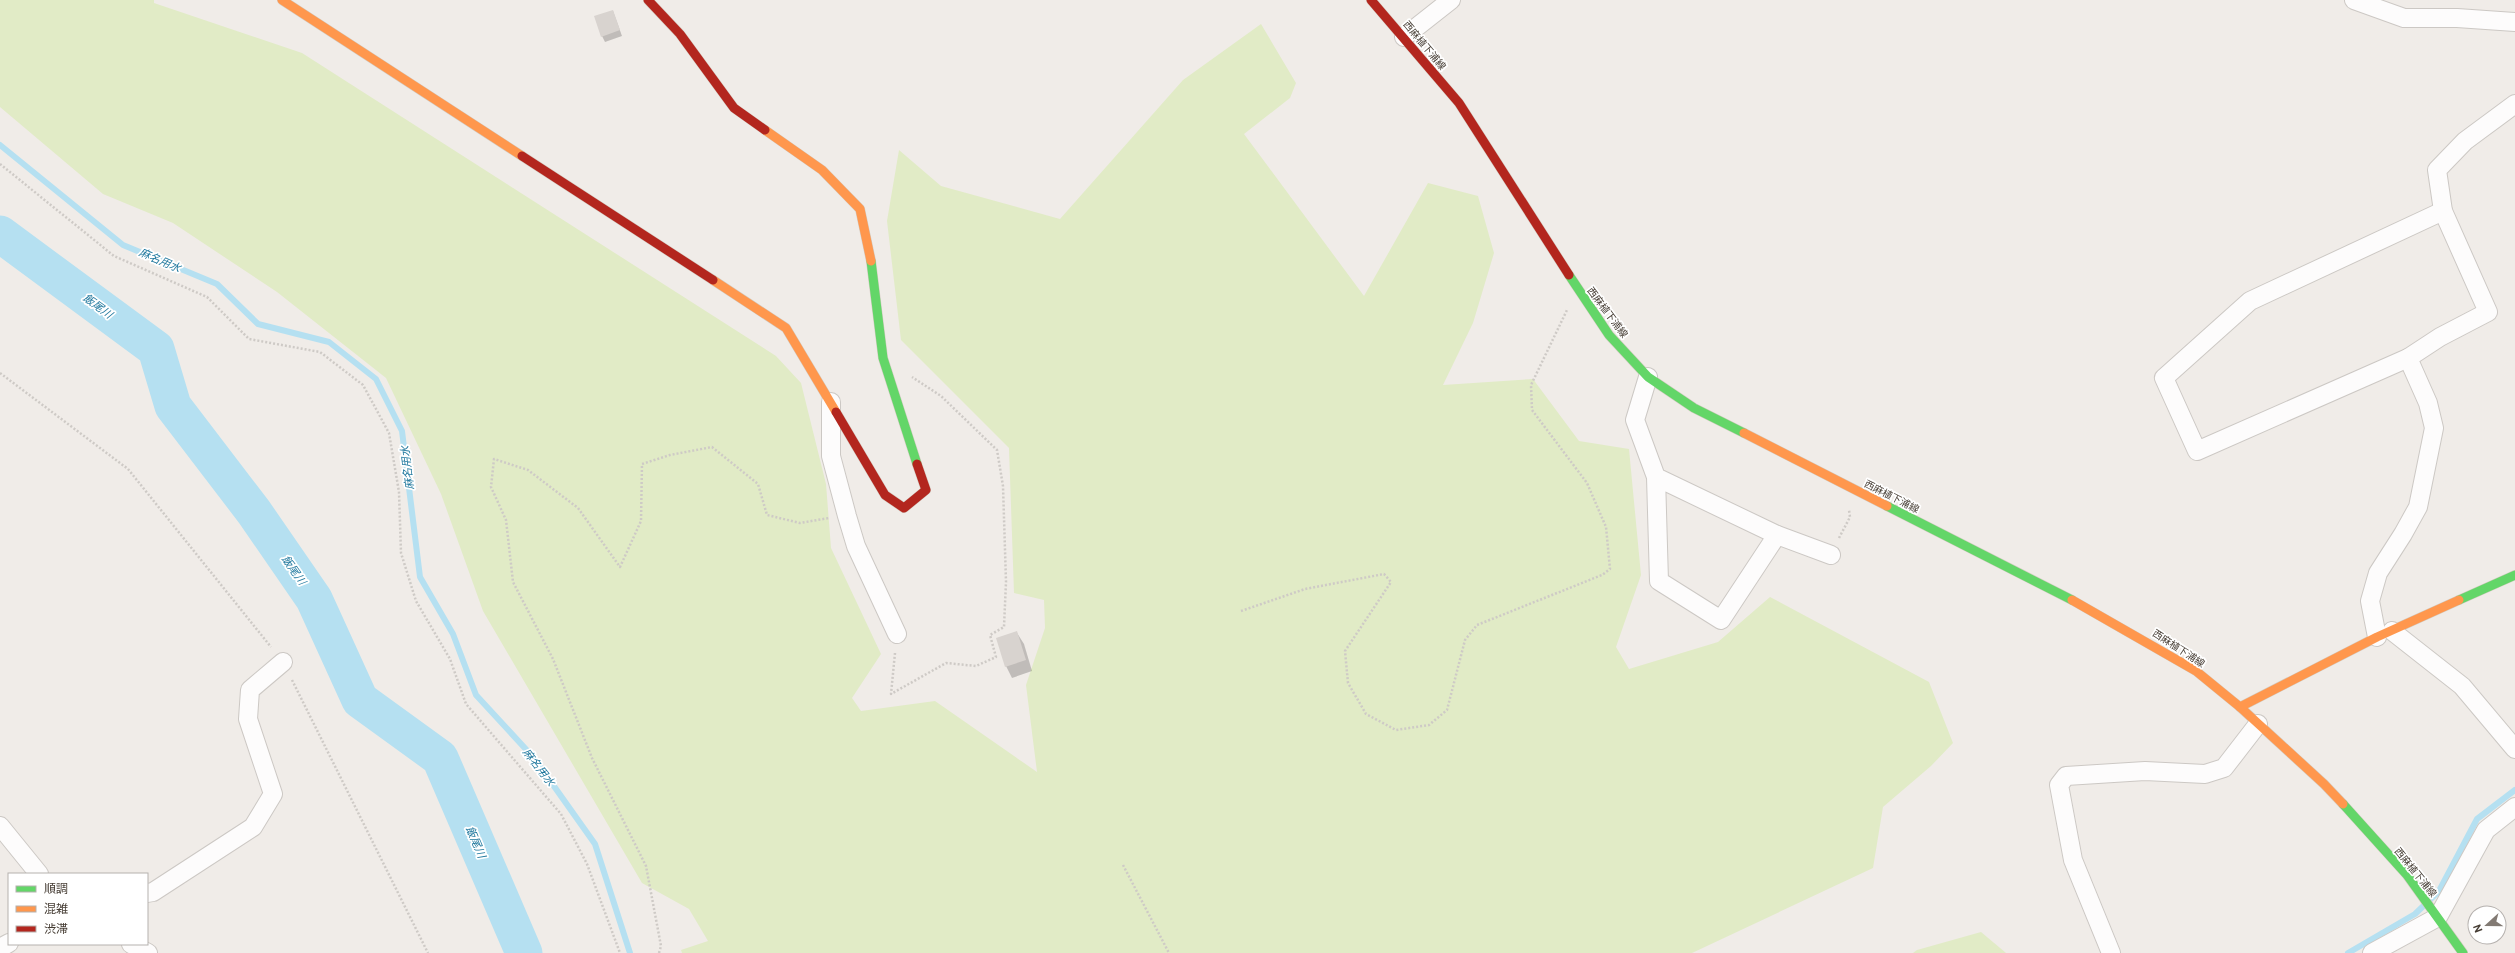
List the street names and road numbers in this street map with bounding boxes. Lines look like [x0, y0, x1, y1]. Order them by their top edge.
street label: 西麻植下浦線 [1400, 19, 1448, 73]
street label: 西麻植下浦線 [1584, 285, 1630, 341]
street label: 西麻植下浦線 [1862, 478, 1921, 517]
street label: 西麻植下浦線 [2149, 627, 2207, 671]
street label: 西麻植下浦線 [2391, 846, 2439, 900]

